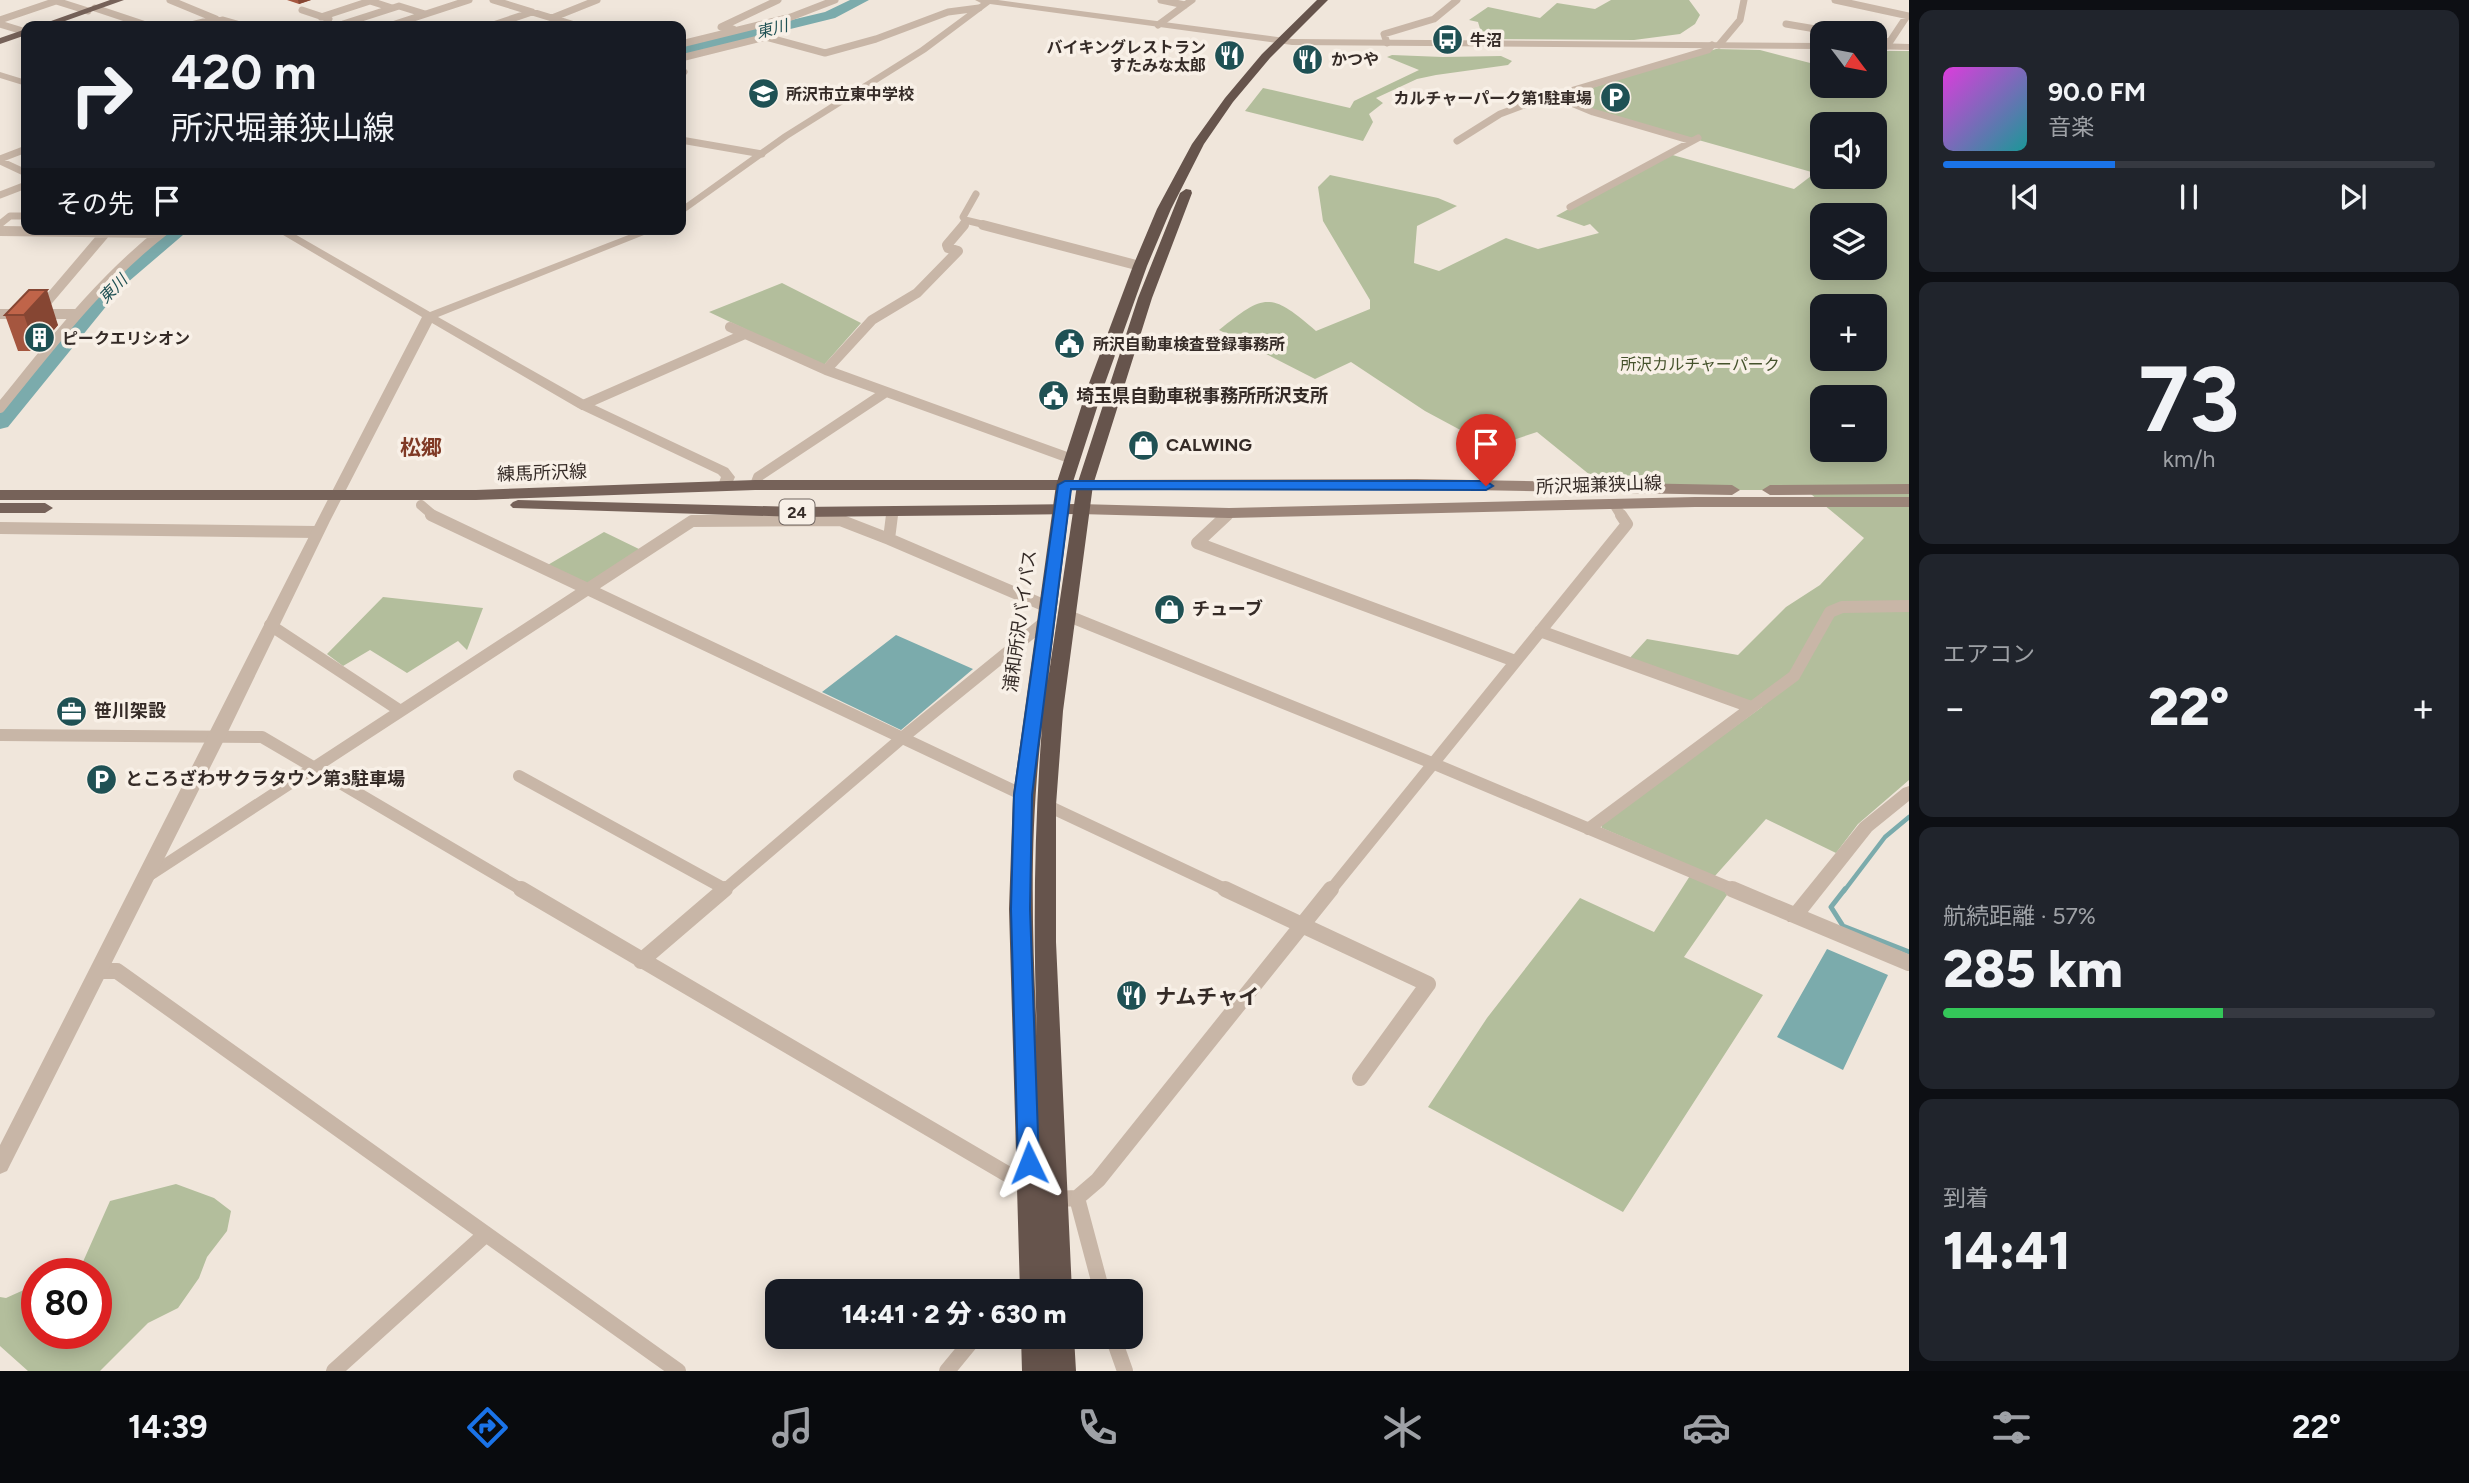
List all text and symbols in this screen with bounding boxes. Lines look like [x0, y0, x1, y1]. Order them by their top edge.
water label: 東川 [754, 15, 792, 42]
north arrow [1810, 21, 1886, 98]
map controls [1810, 21, 1887, 462]
bus stop icon: 牛沼 [1430, 23, 1464, 57]
place label: 牛沼 [1470, 31, 1502, 50]
place label: バイキングレストラン すたみな太郎 [1046, 38, 1206, 75]
restaurant icon: バイキングレストラン すたみな太郎 [1212, 39, 1246, 73]
text: 420 m [171, 42, 317, 101]
restaurant icon: かつや [1291, 42, 1325, 76]
icon: right [56, 49, 147, 140]
place label: かつや [1331, 50, 1379, 69]
text: 90.0 FM [2048, 76, 2146, 108]
school or university icon: 所沢市立東中学校 [746, 77, 780, 111]
parking icon: カルチャーパーク第1駐車場 [1598, 81, 1632, 115]
place label: 所沢市立東中学校 [786, 85, 914, 104]
place label: カルチャーパーク第1駐車場 [1394, 89, 1592, 108]
text: 所沢堀兼狭山線 [171, 109, 395, 147]
button: sound [1810, 112, 1887, 189]
text: 音楽 [2048, 113, 2094, 141]
icon: previous [2006, 178, 2044, 216]
icon: pause [2170, 178, 2208, 216]
icon: next [2334, 178, 2372, 216]
icon: arrive [148, 182, 186, 220]
text: その先 [56, 188, 134, 220]
button: layers [1810, 203, 1887, 280]
water label: 東川 [95, 269, 132, 307]
button: + [1810, 294, 1887, 371]
building icon: ピークエリシオン [22, 321, 56, 355]
public building icon: 所沢自動車検査登録事務所 [1053, 327, 1087, 361]
place label: ピークエリシオン [62, 329, 190, 348]
place label: 所沢自動車検査登録事務所 [1093, 335, 1285, 354]
text: 73 [2138, 345, 2240, 454]
park label: 所沢カルチャーパーク [1620, 355, 1780, 374]
public building icon: 埼玉県自動車税事務所所沢支所 [1036, 379, 1070, 413]
place label: 埼玉県自動車税事務所所沢支所 [1076, 385, 1328, 407]
button: − [1810, 385, 1887, 462]
pin [1456, 414, 1516, 486]
icon: arrive [1467, 425, 1505, 463]
shop icon: CALWING [1126, 428, 1160, 462]
place label: CALWING [1166, 434, 1252, 456]
district label: 松郷 [400, 435, 442, 460]
text: km/h [2163, 445, 2215, 473]
street label: 練馬所沢線 [497, 460, 587, 486]
street label: 所沢堀兼狭山線 [1536, 472, 1662, 498]
road number: 24 [780, 499, 814, 524]
street label: 浦和所沢バイパス [999, 548, 1041, 694]
shop icon: チューブ [1152, 592, 1186, 626]
place label: チューブ [1192, 598, 1263, 620]
text: エアコン [1943, 640, 2035, 668]
text: 22° [2148, 676, 2230, 738]
text: − [1943, 685, 1967, 731]
text: + [2411, 685, 2435, 731]
office icon: 笹川架設 [54, 694, 88, 728]
place label: 笹川架設 [94, 700, 166, 722]
parking icon: ところざわサクラタウン第3駐車場 [85, 762, 119, 796]
place label: ところざわサクラタウン第3駐車場 [125, 768, 405, 790]
text: 航続距離 · 57% [1943, 902, 2096, 930]
text: 285 km [1943, 938, 2123, 1000]
restaurant icon: ナムチャイ [1115, 979, 1149, 1013]
place label: ナムチャイ [1155, 984, 1259, 1009]
position arrow [992, 1126, 1066, 1200]
text: 到着 [1943, 1184, 1989, 1212]
text: 14:41 [1943, 1220, 2071, 1282]
speed limit sign: 80 [21, 1258, 112, 1349]
text: 14:41 · 2 分 · 630 m [842, 1298, 1066, 1330]
icon: directions [463, 1403, 512, 1452]
icon: music [768, 1403, 817, 1452]
icon: phone [1073, 1403, 1122, 1452]
icon: climate [1378, 1403, 1427, 1452]
icon: car [1682, 1403, 1731, 1452]
icon: filters [1987, 1403, 2036, 1452]
text: 14:39 [128, 1408, 208, 1446]
text: 22° [2292, 1408, 2341, 1446]

